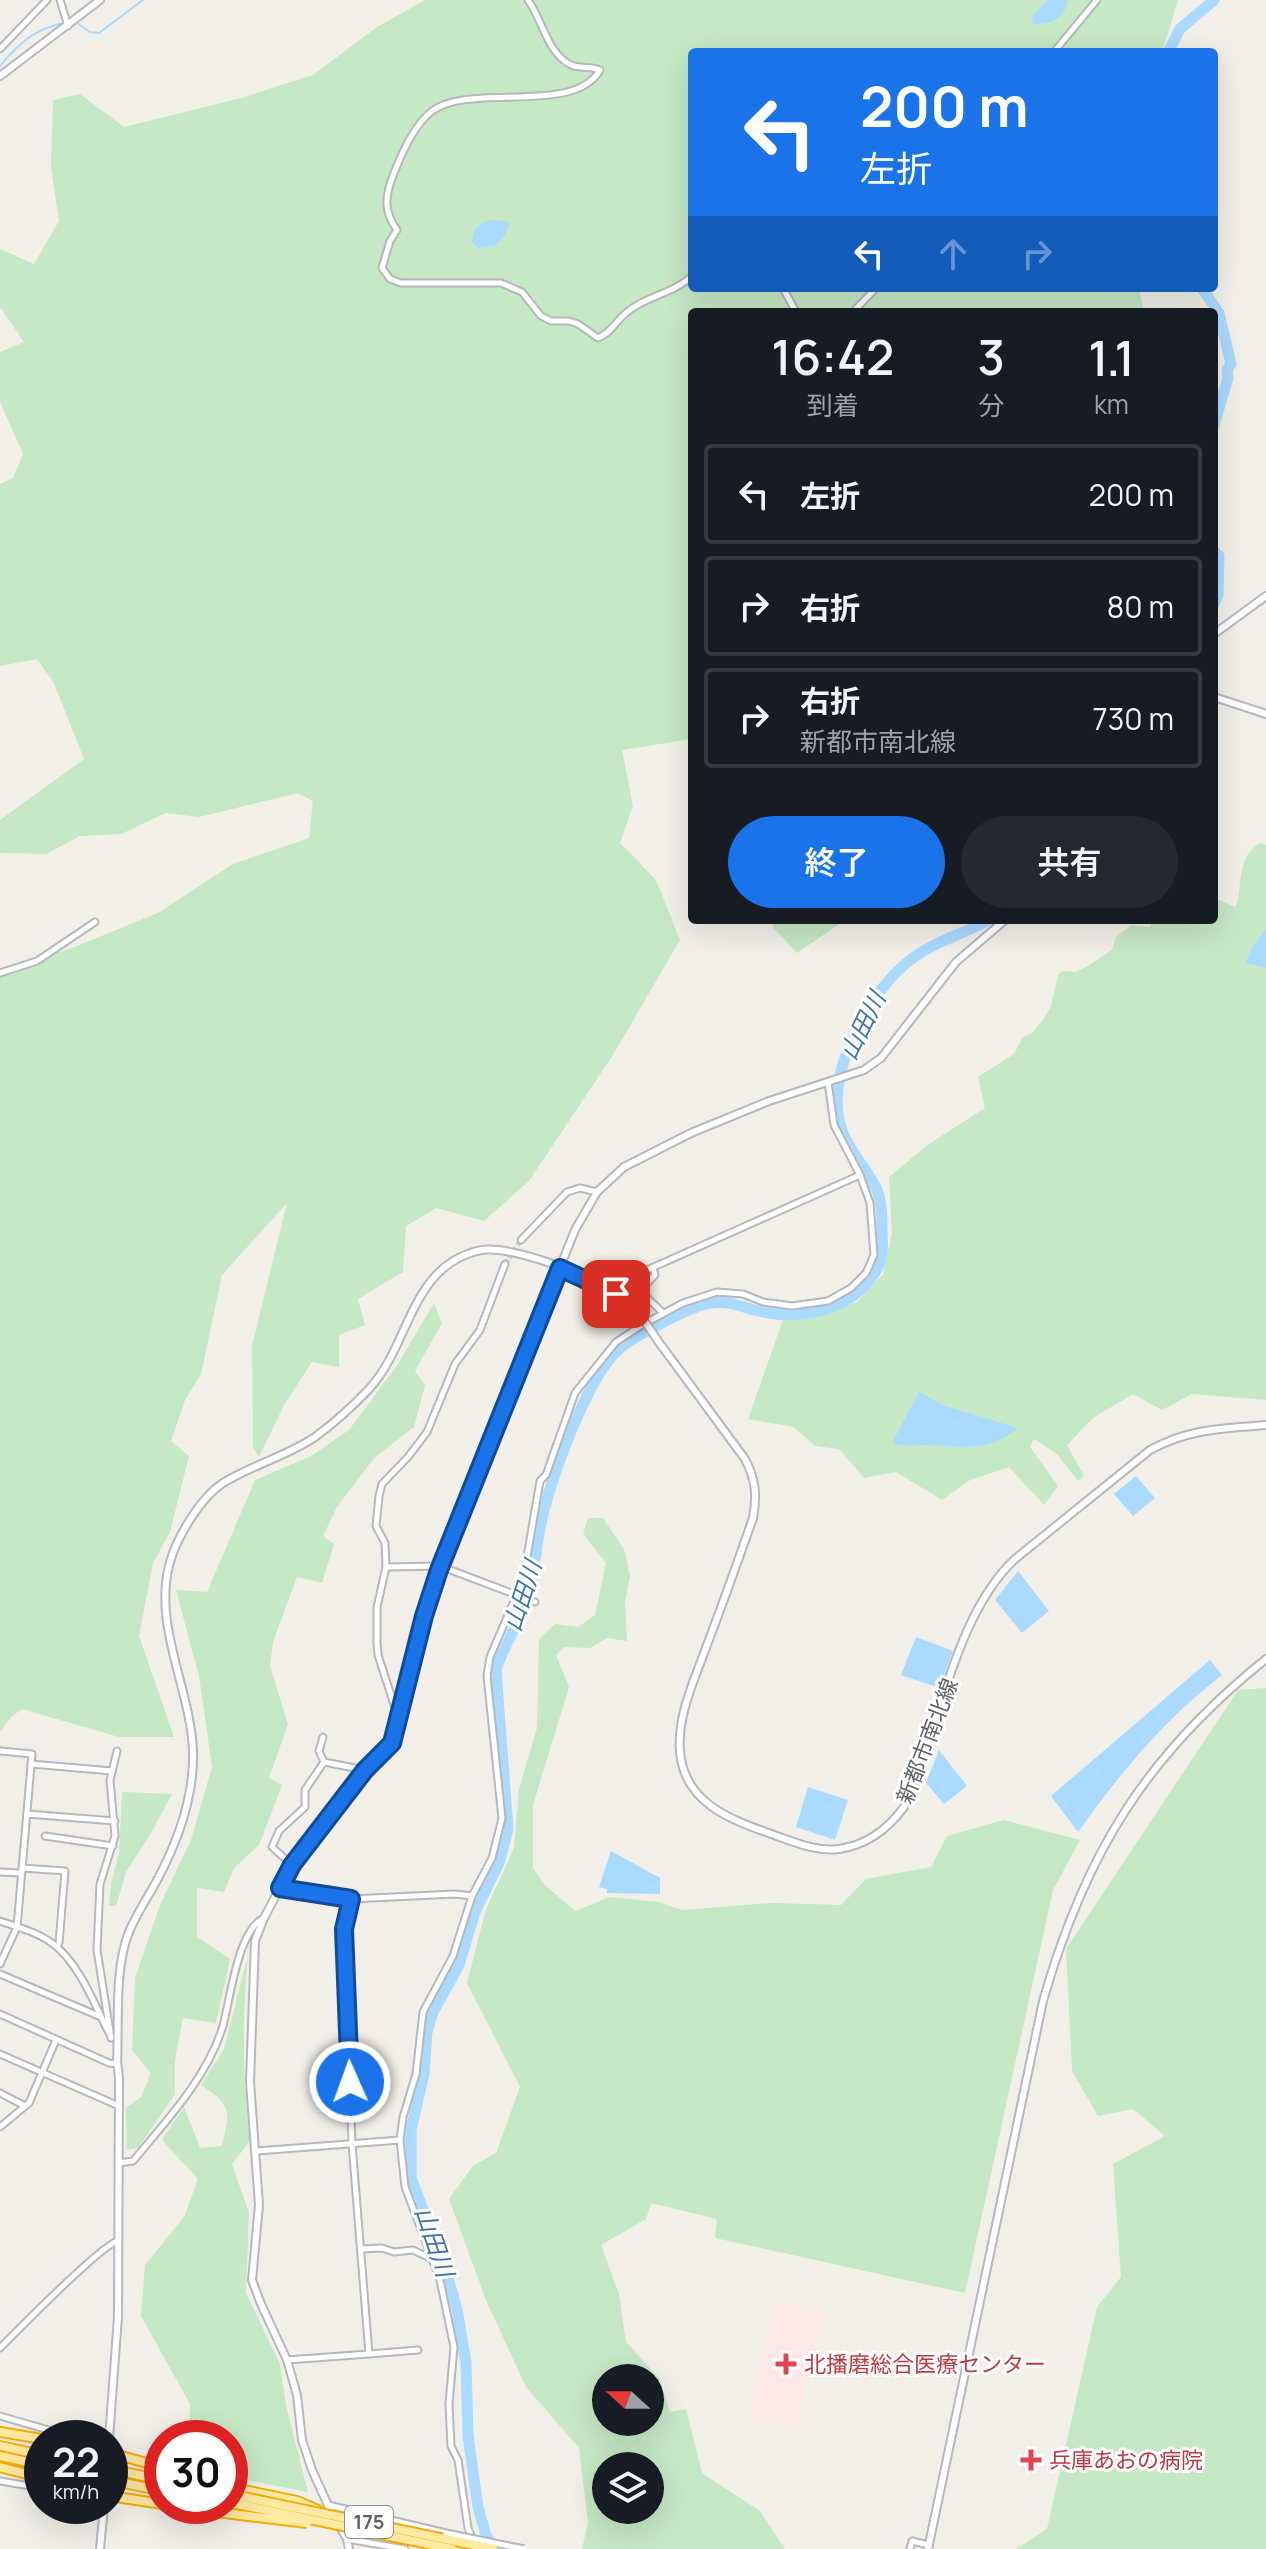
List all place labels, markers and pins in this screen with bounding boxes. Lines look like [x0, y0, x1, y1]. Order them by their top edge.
pin [582, 1260, 650, 1328]
place label: 北播磨総合医療センター [804, 2349, 1046, 2379]
marker: 北播磨総合医療センター [775, 2353, 797, 2375]
place label: 兵庫あおの病院 [1049, 2445, 1203, 2475]
marker: 兵庫あおの病院 [1020, 2449, 1042, 2471]

